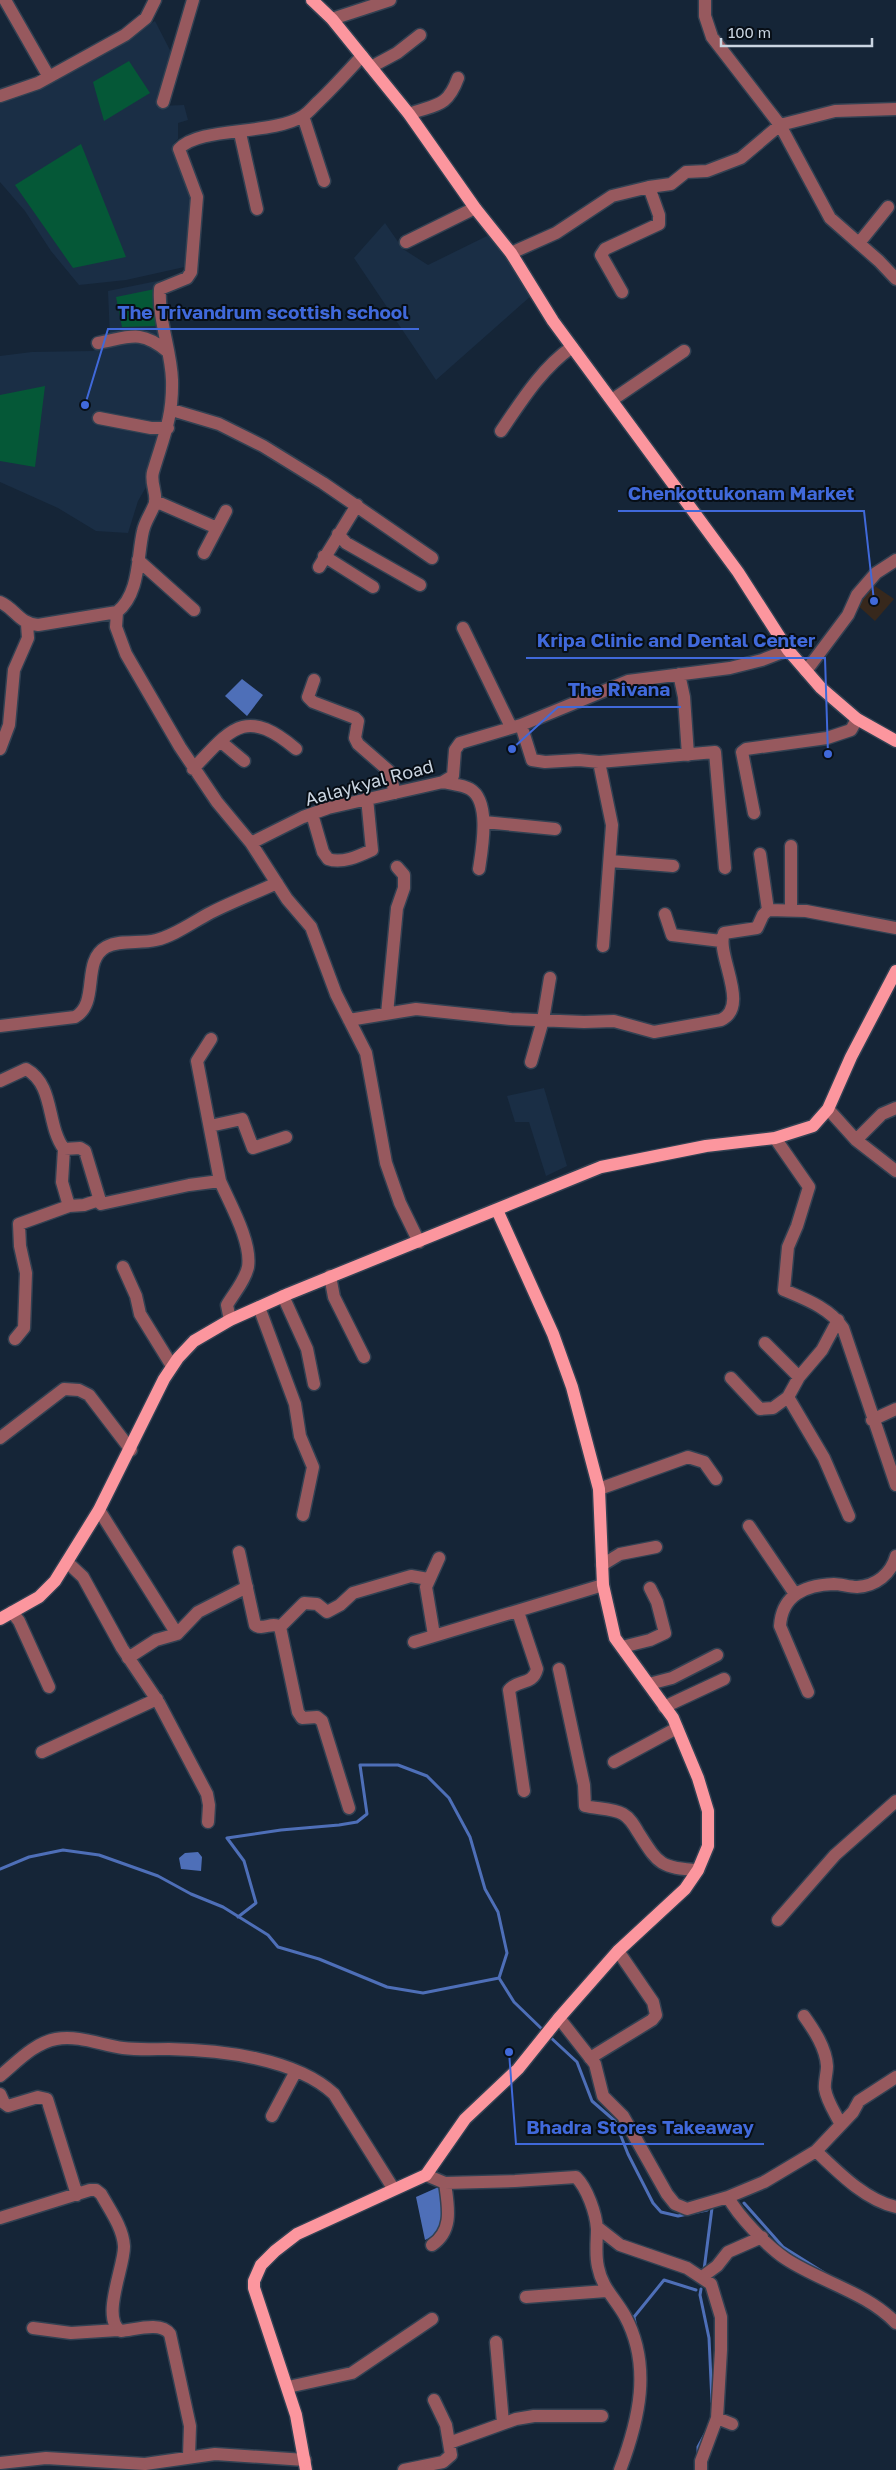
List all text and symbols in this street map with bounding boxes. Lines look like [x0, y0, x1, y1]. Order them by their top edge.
scale bar [721, 15, 872, 47]
text: 100 m [728, 23, 771, 41]
callout: The Trivandrum scottish school [108, 295, 419, 329]
text: The Trivandrum scottish school [117, 300, 409, 323]
callout: Chenkottukonam Market [618, 477, 864, 511]
text: Chenkottukonam Market [628, 481, 855, 504]
callout: Kripa Clinic and Dental Center [526, 624, 825, 658]
text: Kripa Clinic and Dental Center [537, 628, 816, 651]
callout: The Rivana [558, 673, 681, 707]
text: The Rivana [568, 677, 670, 700]
street label: Aalaykyal Road [302, 754, 436, 810]
callout: Bhadra Stores Takeaway [516, 2110, 764, 2144]
text: Bhadra Stores Takeaway [526, 2115, 754, 2138]

